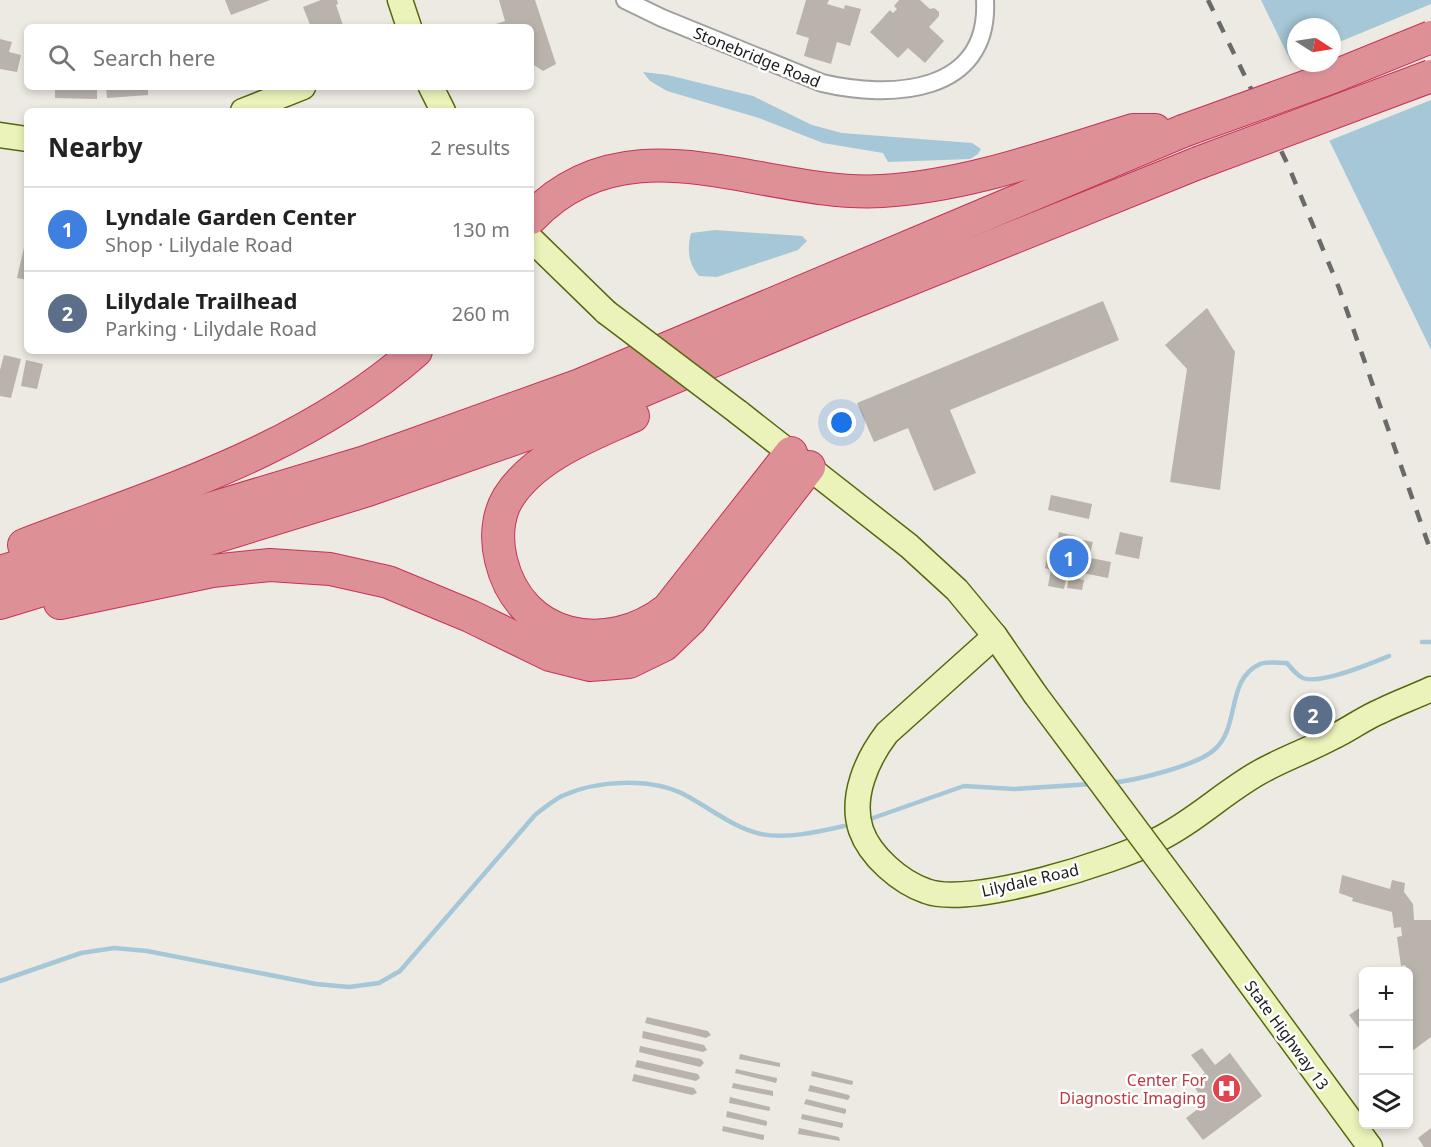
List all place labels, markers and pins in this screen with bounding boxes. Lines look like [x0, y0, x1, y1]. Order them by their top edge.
pin: 1 [1050, 536, 1088, 580]
pin: 2 [1294, 692, 1332, 738]
place label: Center For Diagnostic Imaging [1059, 1069, 1206, 1109]
hospital icon: Center For Diagnostic Imaging [1211, 1073, 1243, 1105]

